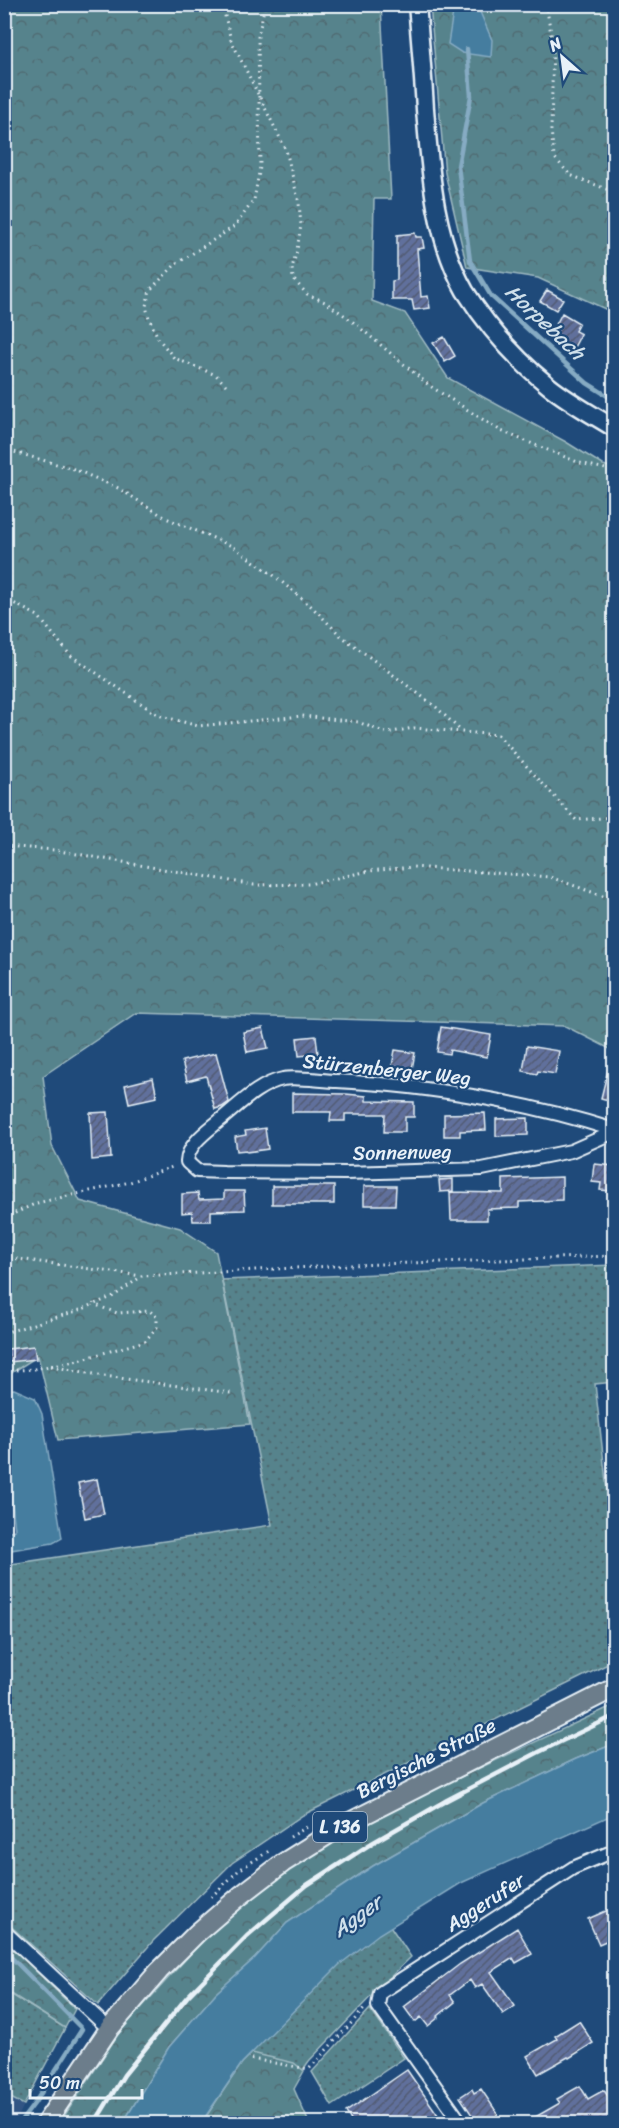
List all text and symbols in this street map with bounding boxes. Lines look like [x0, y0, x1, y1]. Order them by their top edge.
north arrow [532, 27, 592, 87]
text: N [543, 28, 568, 60]
water label: Horpebach [496, 274, 596, 371]
street label: Stürzenberger Weg [301, 1043, 473, 1096]
street label: Sonnenweg [352, 1134, 452, 1171]
street label: Bergische Straße [350, 1708, 502, 1809]
road number: L 136 [313, 1812, 367, 1842]
street label: Aggerufer [437, 1862, 534, 1942]
water label: Agger [323, 1883, 393, 1948]
scale bar [30, 2062, 142, 2100]
text: 50 m [39, 2067, 80, 2099]

